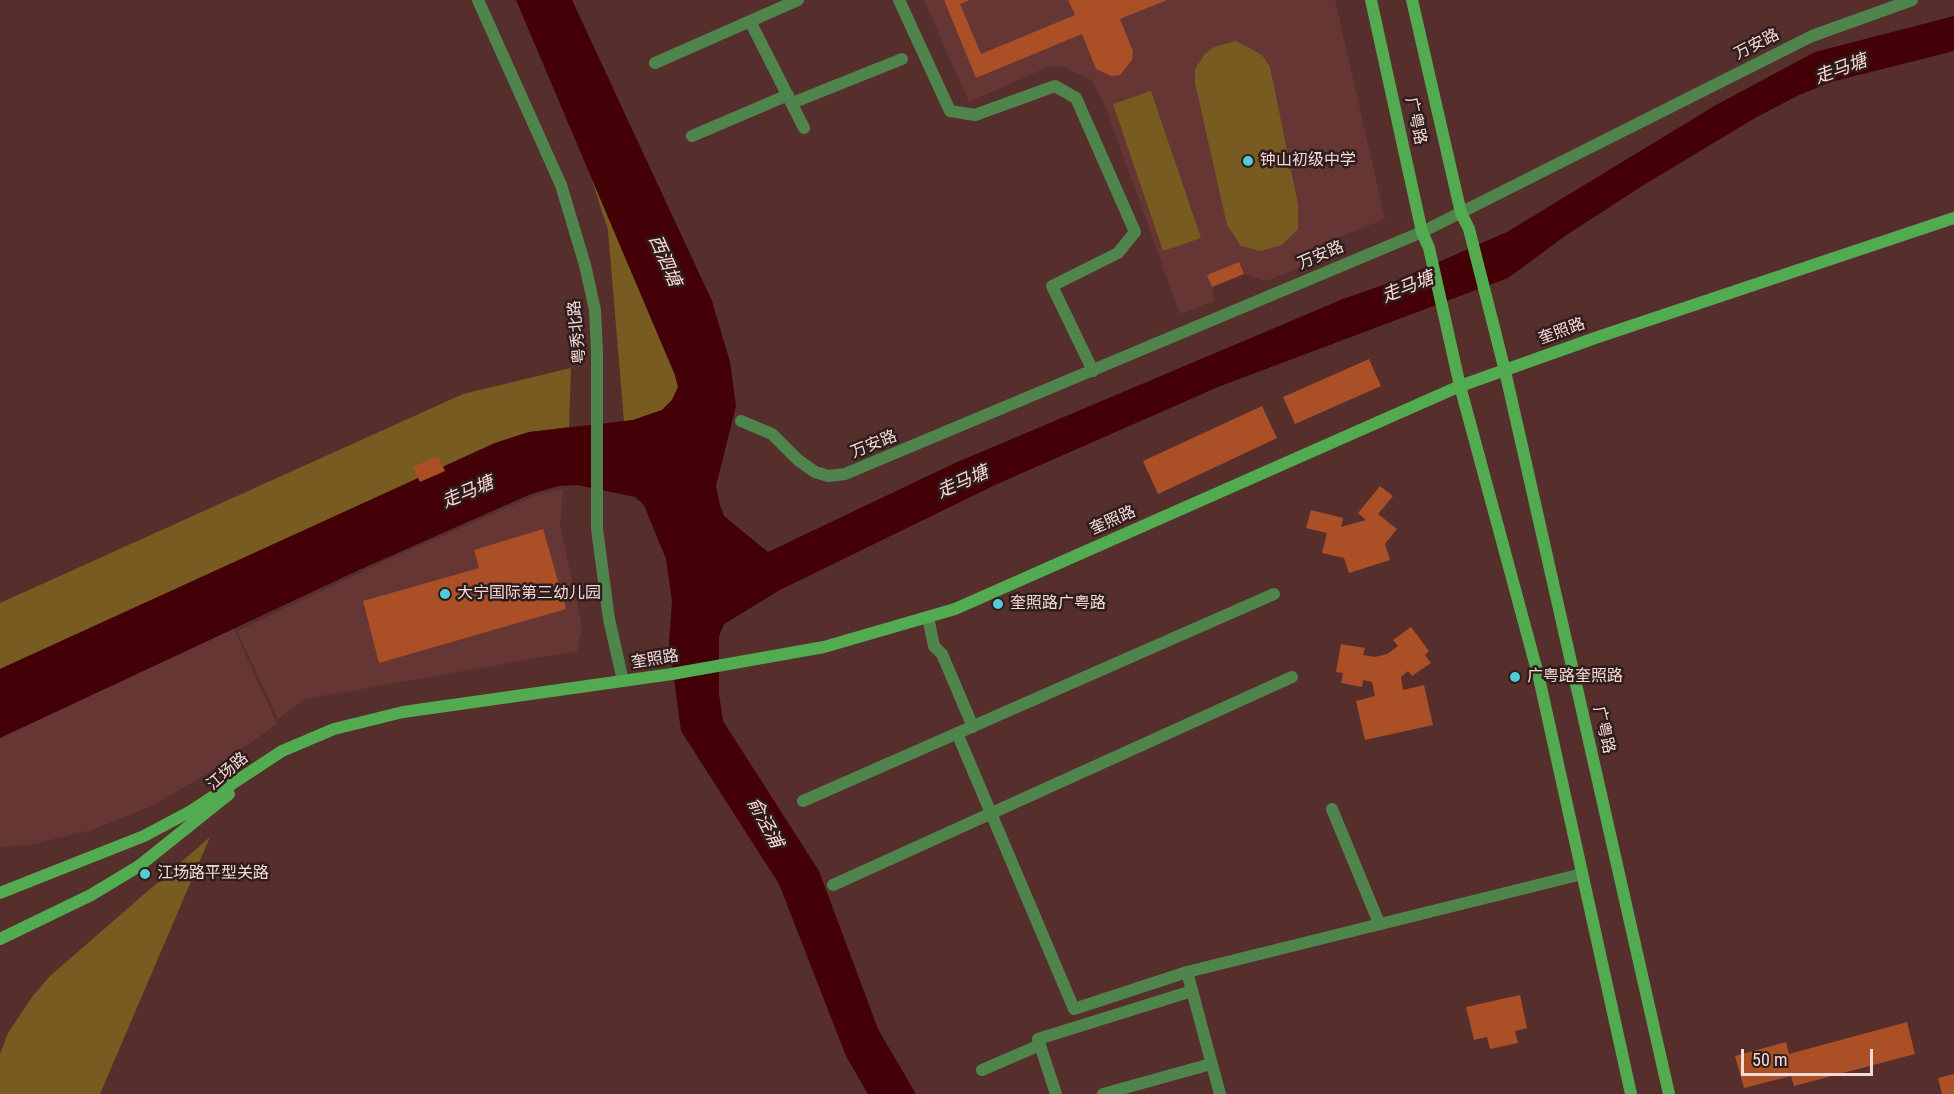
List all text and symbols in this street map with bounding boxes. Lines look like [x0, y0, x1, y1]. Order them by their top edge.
street label: 万安路 [1731, 26, 1783, 64]
water label: 走马塘 [1812, 51, 1870, 89]
street label: 广粤路 [1401, 96, 1429, 146]
place label: 钟山初级中学 [1260, 151, 1356, 171]
marker: 钟山初级中学 [1241, 154, 1255, 168]
water label: 西泗塘 [643, 232, 685, 290]
street label: 万安路 [1295, 238, 1347, 274]
water label: 走马塘 [1379, 268, 1437, 308]
street label: 粤秀北路 [566, 299, 590, 365]
street label: 奎照路 [1536, 315, 1588, 349]
street label: 万安路 [848, 427, 900, 463]
water label: 走马塘 [934, 462, 992, 504]
water label: 走马塘 [439, 473, 497, 513]
street label: 奎照路 [1087, 502, 1139, 540]
place label: 大宁国际第三幼儿园 [457, 584, 601, 604]
marker: 大宁国际第三幼儿园 [438, 587, 452, 601]
place label: 奎照路广粤路 [1010, 594, 1106, 614]
marker: 奎照路广粤路 [991, 597, 1005, 611]
street label: 奎照路 [630, 647, 680, 673]
place label: 广粤路奎照路 [1527, 667, 1623, 687]
marker: 广粤路奎照路 [1508, 670, 1522, 684]
street label: 广粤路 [1588, 704, 1618, 756]
street label: 江场路 [204, 749, 252, 795]
water label: 俞泾浦 [742, 794, 786, 852]
place label: 江场路平型关路 [157, 864, 269, 884]
marker: 江场路平型关路 [138, 867, 152, 881]
scale bar [1744, 1037, 1876, 1075]
text: 50 m [1752, 1049, 1787, 1070]

